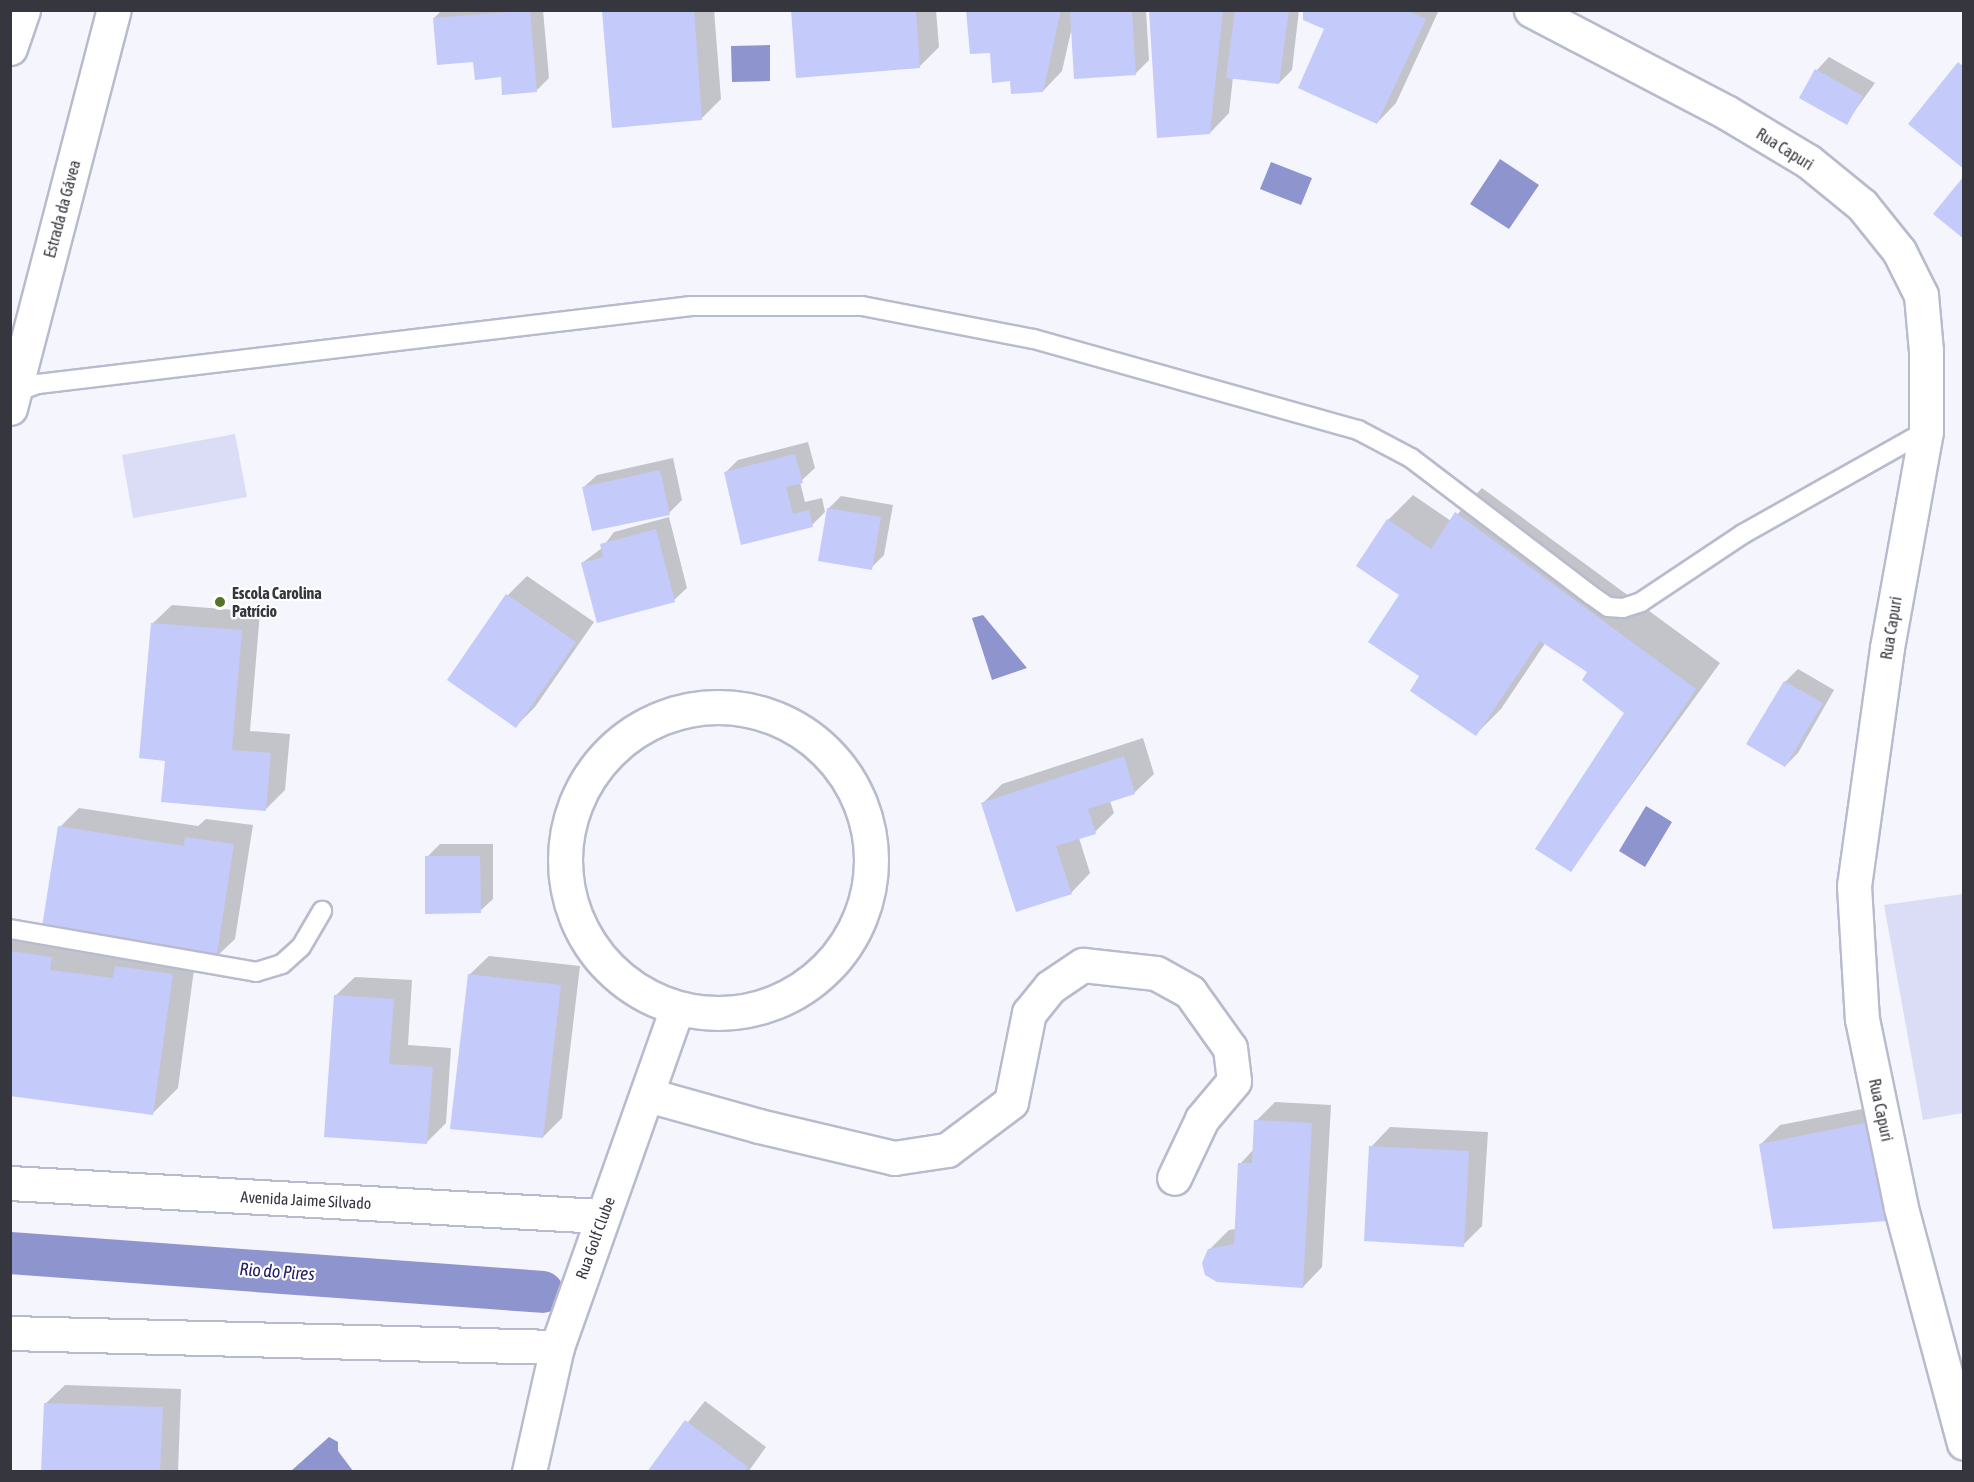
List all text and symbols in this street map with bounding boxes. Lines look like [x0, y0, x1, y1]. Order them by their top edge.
street label: Rua Capuri [1753, 124, 1817, 174]
street label: Estrada da Gávea [40, 158, 84, 260]
place label: Escola Carolina Patrício [232, 583, 322, 621]
marker: Escola Carolina Patrício [213, 595, 227, 609]
street label: Rua Capuri [1877, 595, 1905, 661]
street label: Rua Capuri [1865, 1077, 1897, 1143]
street label: Avenida Jaime Silvado [240, 1187, 372, 1213]
street label: Rua Golf Clube [571, 1194, 619, 1282]
water label: Rio do Pires [239, 1259, 315, 1285]

